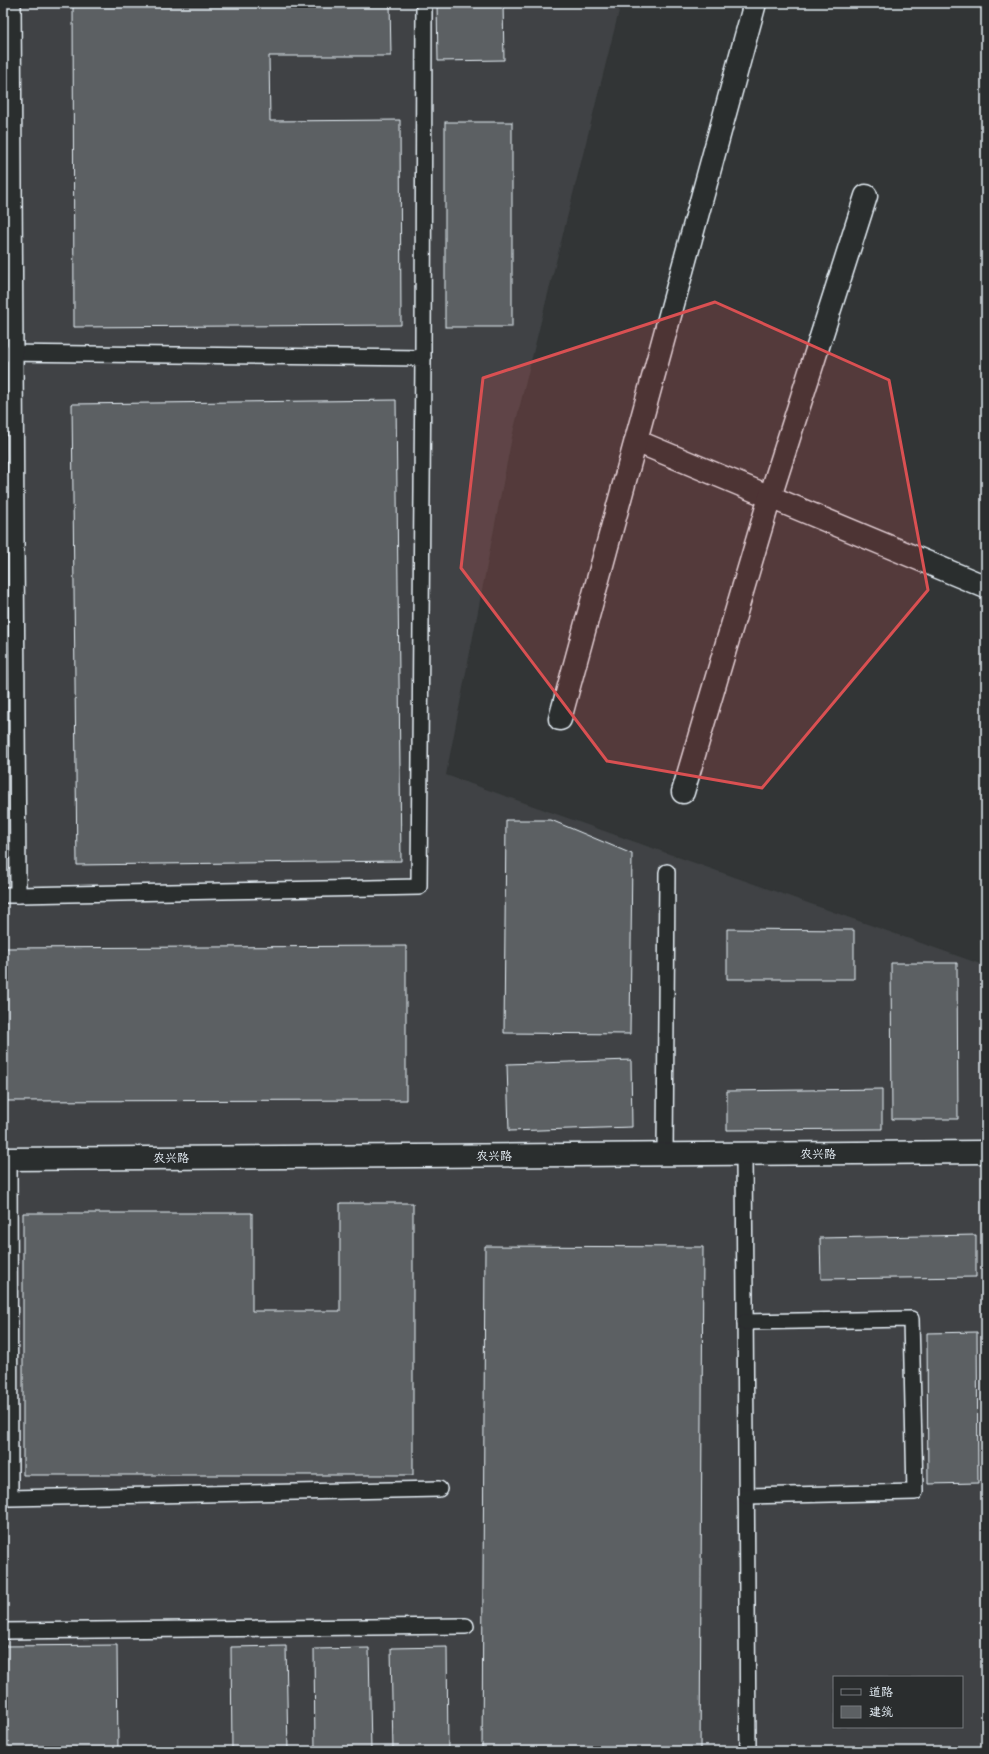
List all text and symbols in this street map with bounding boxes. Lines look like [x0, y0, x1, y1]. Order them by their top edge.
street label: 农兴路 [800, 1145, 836, 1161]
street label: 农兴路 [476, 1147, 512, 1163]
street label: 农兴路 [153, 1149, 189, 1165]
legend [833, 1676, 963, 1728]
text: 道路 [869, 1683, 893, 1699]
text: 建筑 [869, 1703, 893, 1719]

